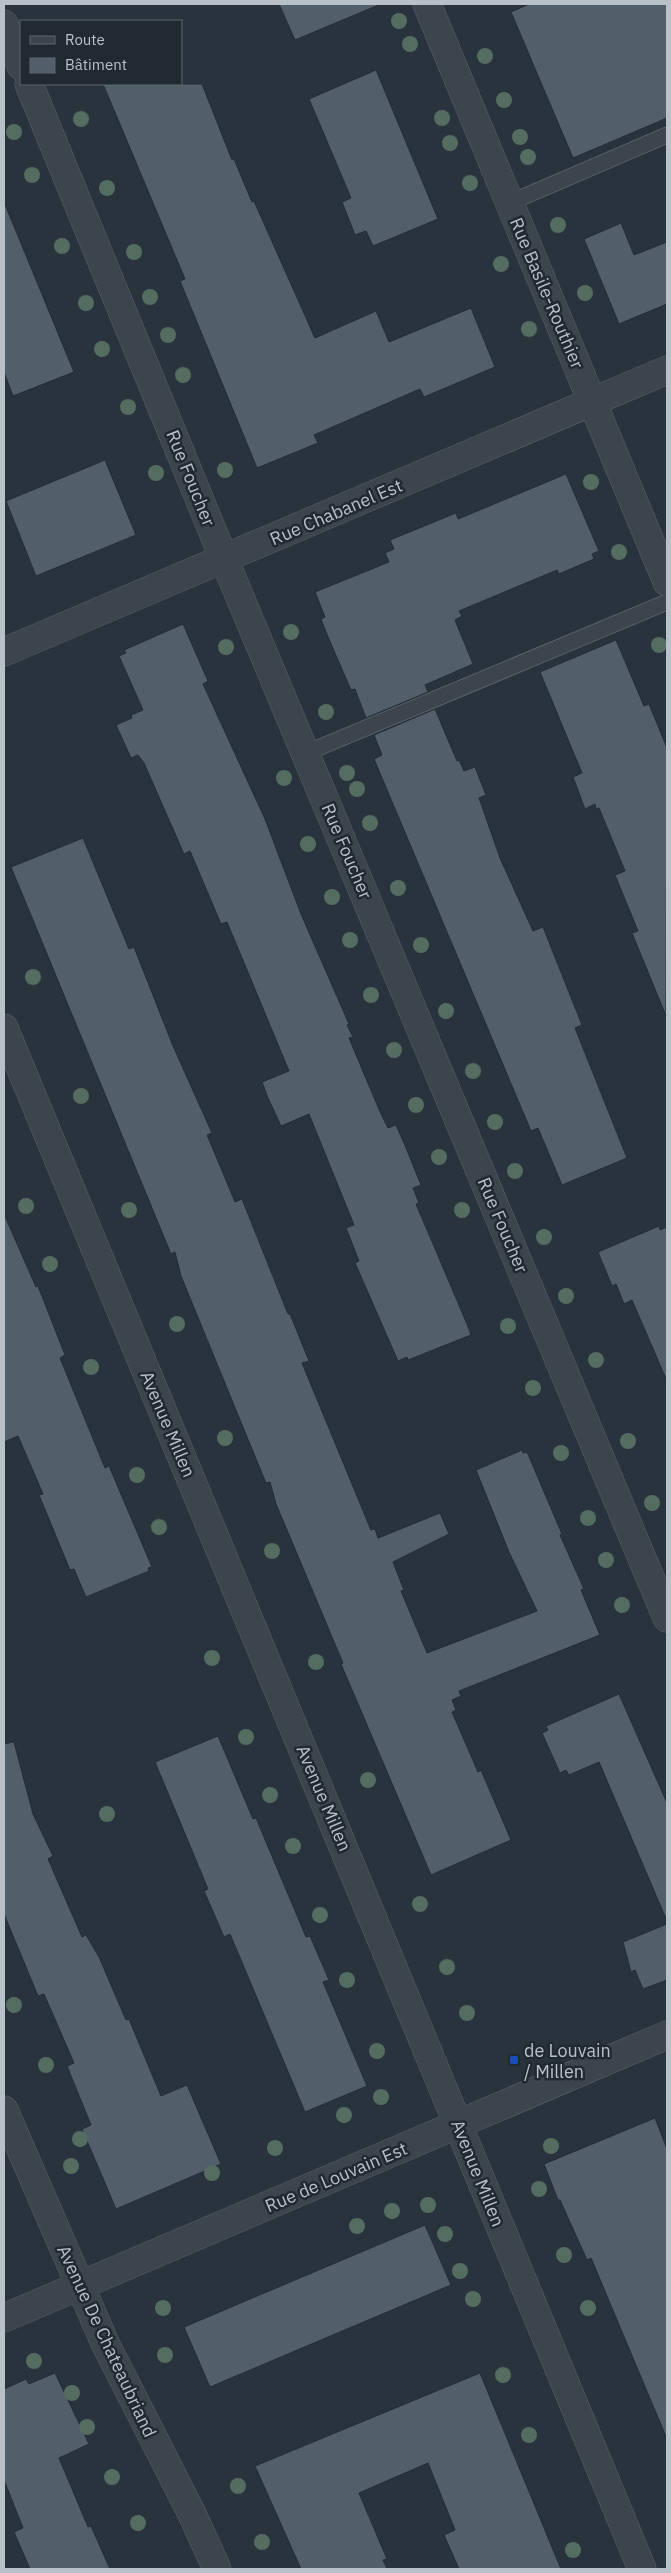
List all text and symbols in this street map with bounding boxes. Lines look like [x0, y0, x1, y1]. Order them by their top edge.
legend [20, 20, 182, 85]
text: Route [65, 30, 105, 49]
text: Bâtiment [65, 55, 127, 74]
street label: Rue Basile-Routhier [505, 214, 589, 372]
street label: Rue Foucher [161, 427, 221, 530]
street label: Rue Chabanel Est [266, 474, 406, 550]
street label: Rue Foucher [317, 800, 378, 903]
street label: Rue Foucher [473, 1174, 534, 1277]
street label: Avenue Millen [135, 1367, 201, 1481]
street label: Avenue Millen [291, 1741, 357, 1855]
place label: de Louvain / Millen [524, 2039, 611, 2083]
marker: de Louvain / Millen [508, 2054, 520, 2066]
street label: Avenue Millen [446, 2116, 510, 2230]
street label: Rue de Louvain Est [261, 2137, 411, 2217]
street label: Avenue De Chateaubriand [52, 2241, 162, 2441]

